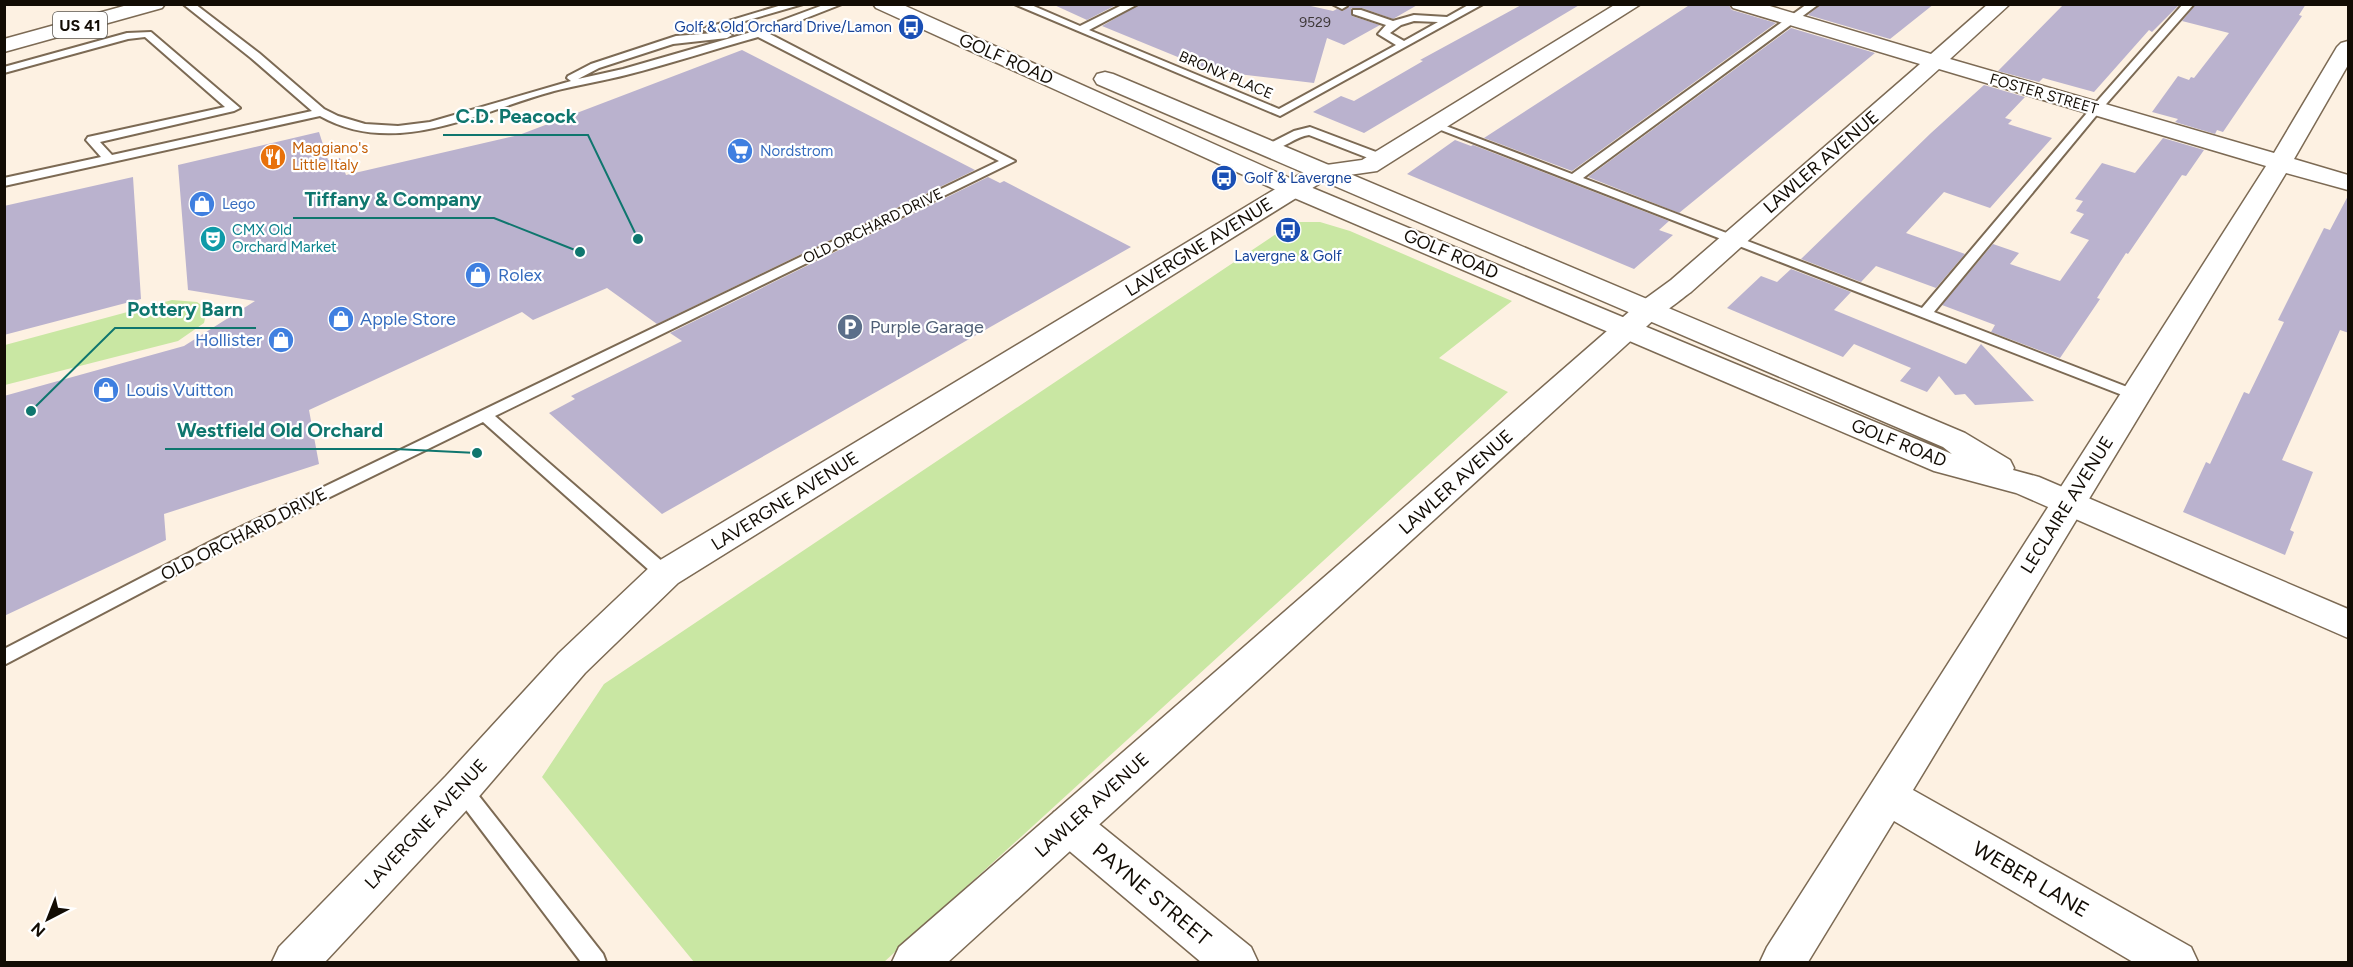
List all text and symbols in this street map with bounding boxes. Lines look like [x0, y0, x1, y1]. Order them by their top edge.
road number: US 41 [53, 12, 107, 38]
bus stop icon: Golf & Old Orchard Drive/Lamon [896, 12, 926, 42]
house number: 9529 [1299, 14, 1331, 31]
place label: Golf & Old Orchard Drive/Lamon [674, 18, 892, 36]
street label: GOLF ROAD [955, 28, 1057, 90]
street label: BRONX PLACE [1176, 47, 1276, 103]
street label: FOSTER STREET [1988, 70, 2101, 118]
callout: C.D. Peacock [443, 97, 588, 135]
text: C.D. Peacock [456, 104, 577, 128]
street label: LAWLER AVENUE [1759, 106, 1883, 218]
supermarket icon: Nordstrom [725, 136, 755, 166]
place label: Maggiano's Little Italy [292, 139, 368, 174]
restaurant icon: Maggiano's Little Italy [258, 142, 288, 172]
place label: Nordstrom [760, 142, 833, 160]
bus stop icon: Golf & Lavergne [1209, 163, 1239, 193]
place label: Golf & Lavergne [1244, 169, 1352, 187]
callout: Tiffany & Company [293, 180, 494, 218]
street label: OLD ORCHARD DRIVE [800, 184, 946, 268]
text: Tiffany & Company [305, 187, 482, 211]
shop icon: Lego [187, 189, 217, 219]
street label: LAVERGNE AVENUE [1121, 193, 1277, 301]
place label: Lego [222, 195, 256, 213]
bus stop icon: Lavergne & Golf [1273, 215, 1303, 245]
place label: CMX Old Orchard Market [232, 221, 337, 256]
theatre icon: CMX Old Orchard Market [198, 224, 228, 254]
street label: GOLF ROAD [1400, 224, 1502, 284]
place label: Lavergne & Golf [1234, 247, 1342, 265]
shop icon: Rolex [463, 260, 493, 290]
place label: Rolex [498, 264, 542, 286]
callout: Pottery Barn [115, 290, 256, 328]
text: Pottery Barn [127, 297, 243, 321]
shop icon: Apple Store [326, 304, 356, 334]
place label: Apple Store [360, 308, 456, 330]
parking icon: Purple Garage [835, 312, 865, 342]
place label: Purple Garage [870, 316, 984, 338]
shop icon: Hollister [266, 325, 296, 355]
place label: Hollister [195, 329, 262, 351]
shop icon: Louis Vuitton [91, 375, 121, 405]
place label: Louis Vuitton [126, 379, 234, 401]
callout: Westfield Old Orchard [165, 411, 395, 449]
street label: GOLF ROAD [1848, 414, 1950, 472]
text: Westfield Old Orchard [177, 418, 383, 442]
street label: LAWLER AVENUE [1394, 425, 1518, 539]
street label: LECLAIRE AVENUE [2016, 432, 2118, 578]
street label: LAVERGNE AVENUE [707, 447, 863, 555]
street label: OLD ORCHARD DRIVE [157, 482, 331, 586]
street label: LAWLER AVENUE [1030, 748, 1154, 862]
street label: LAVERGNE AVENUE [360, 754, 492, 894]
street label: WEBER LANE [1968, 836, 2094, 922]
street label: PAYNE STREET [1088, 837, 1217, 951]
north arrow [18, 889, 78, 949]
text: N [27, 919, 49, 941]

